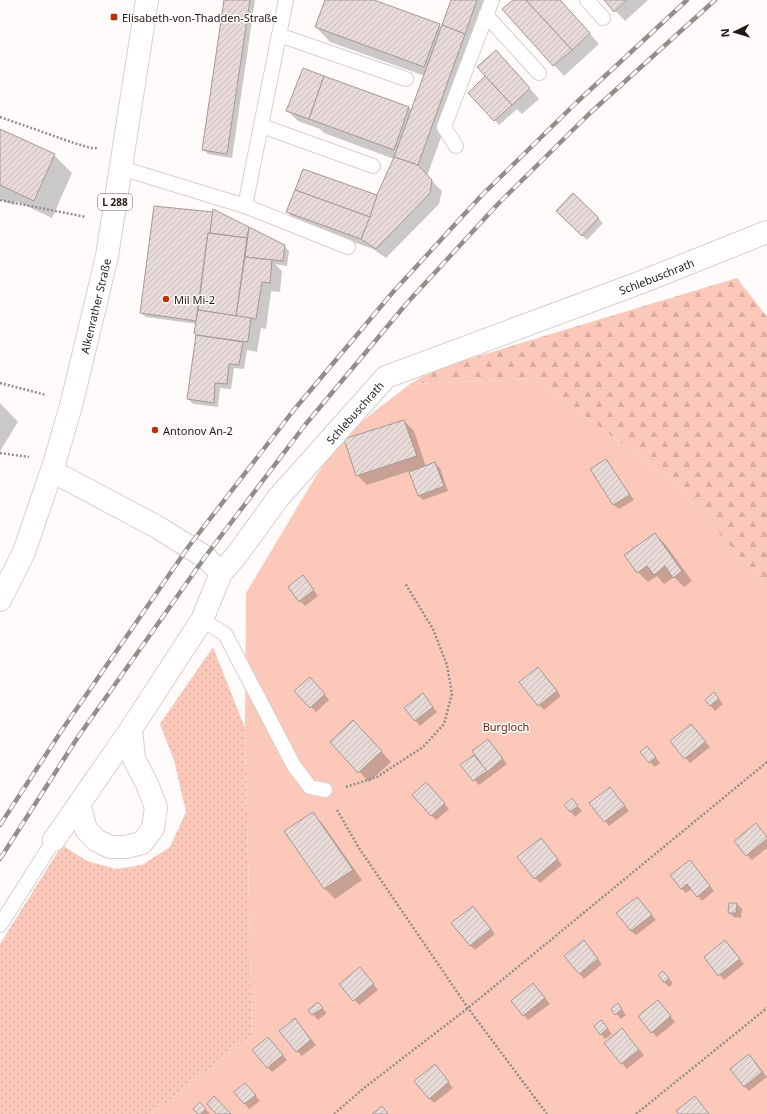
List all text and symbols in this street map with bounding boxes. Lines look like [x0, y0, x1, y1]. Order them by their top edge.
place label: Elisabeth-von-Thadden-Straße [122, 10, 277, 25]
marker: Elisabeth-von-Thadden-Straße [109, 12, 119, 22]
north arrow [715, 12, 755, 52]
text: N [717, 28, 732, 38]
road number: L 288 [98, 194, 132, 210]
street label: Schlebuschrath [617, 254, 696, 297]
street label: Alkenrather Straße [76, 257, 114, 355]
place label: Mil Mi-2 [174, 292, 215, 307]
marker: Mil Mi-2 [161, 294, 171, 304]
street label: Schlebuschrath [322, 378, 387, 447]
place label: Antonov An-2 [163, 423, 233, 438]
marker: Antonov An-2 [150, 425, 160, 435]
park label: Burgloch [483, 719, 529, 734]

